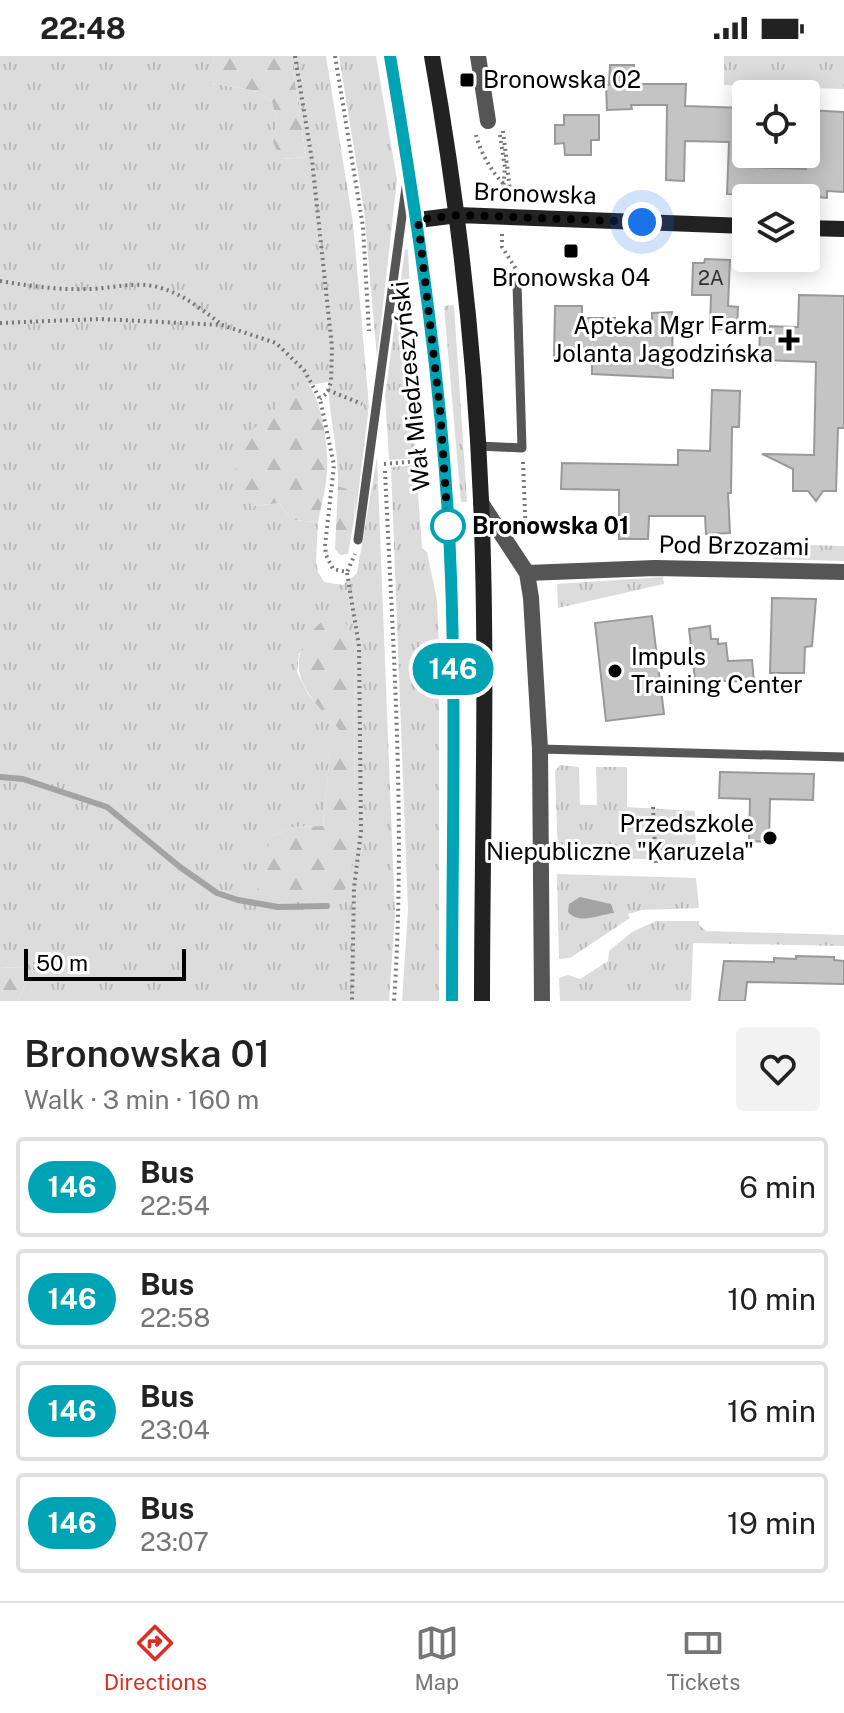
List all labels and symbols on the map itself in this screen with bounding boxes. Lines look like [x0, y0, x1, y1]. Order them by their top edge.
place label: Bronowska 02 [483, 65, 641, 93]
marker: Bronowska 02 [458, 71, 476, 89]
street label: Bronowska [473, 177, 597, 209]
your location [622, 202, 662, 242]
marker: Bronowska 04 [562, 242, 580, 260]
place label: Bronowska 04 [492, 263, 650, 291]
house number: 2A [698, 266, 724, 290]
street label: Wał Miedzeszyński [385, 280, 435, 492]
place label: Apteka Mgr Farm. Jolanta Jagodzińska [553, 311, 773, 367]
marker: Apteka Mgr Farm. Jolanta Jagodzińska [780, 331, 798, 349]
marker: Bronowska 01 [431, 509, 465, 543]
place label: Bronowska 01 [472, 511, 629, 539]
street label: Pod Brzozami [658, 530, 810, 560]
place label: Impuls Training Center [631, 642, 803, 698]
line badge: 146 [407, 643, 499, 695]
marker: Impuls Training Center [606, 662, 624, 680]
place label: Przedszkole Niepubliczne "Karuzela" [486, 809, 754, 865]
marker: Przedszkole Niepubliczne "Karuzela" [761, 829, 779, 847]
scale bar [24, 945, 186, 981]

